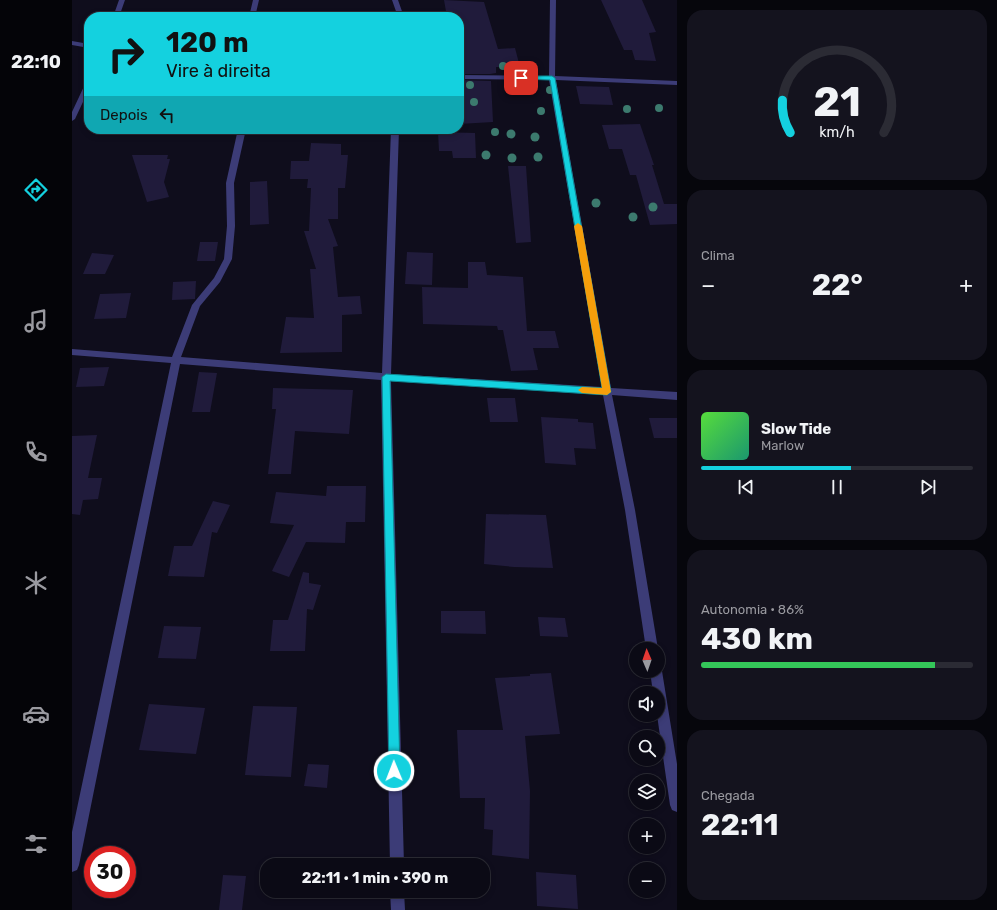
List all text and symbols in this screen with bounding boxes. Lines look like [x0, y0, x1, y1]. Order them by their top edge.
text: 120 m [166, 26, 249, 59]
icon: right [100, 28, 152, 80]
text: 22:10 [11, 51, 61, 73]
text: Vire à direita [166, 60, 271, 82]
pin [504, 61, 538, 95]
icon: arrive [510, 67, 532, 89]
text: 21 [813, 77, 861, 126]
icon: left [156, 104, 178, 126]
text: Depois [100, 106, 148, 124]
text: km/h [819, 124, 855, 141]
icon: directions [22, 176, 50, 204]
text: Clima [701, 248, 735, 263]
text: 22° [812, 267, 863, 303]
text: − [701, 272, 715, 299]
text: + [959, 272, 973, 299]
icon: music [22, 307, 50, 335]
text: Slow Tide [761, 420, 831, 438]
icon: phone [22, 438, 50, 466]
text: Marlow [761, 438, 804, 453]
icon: previous [735, 476, 757, 498]
icon: pause [826, 476, 848, 498]
icon: next [917, 476, 939, 498]
icon: climate [22, 569, 50, 597]
text: Autonomia · 86% [701, 602, 804, 617]
text: 430 km [701, 621, 813, 657]
north arrow [629, 642, 665, 678]
map controls [629, 642, 665, 898]
button: sound [629, 686, 665, 722]
icon: car [22, 700, 50, 728]
button: search [629, 730, 665, 766]
position arrow [373, 750, 415, 792]
button: layers [629, 774, 665, 810]
text: Chegada [701, 788, 755, 803]
text: 22:11 [701, 807, 779, 843]
button: + [629, 818, 665, 854]
icon: filters [22, 830, 50, 858]
speed limit sign: 30 [84, 846, 136, 898]
button: − [629, 862, 665, 898]
text: 22:11 · 1 min · 390 m [302, 869, 448, 887]

